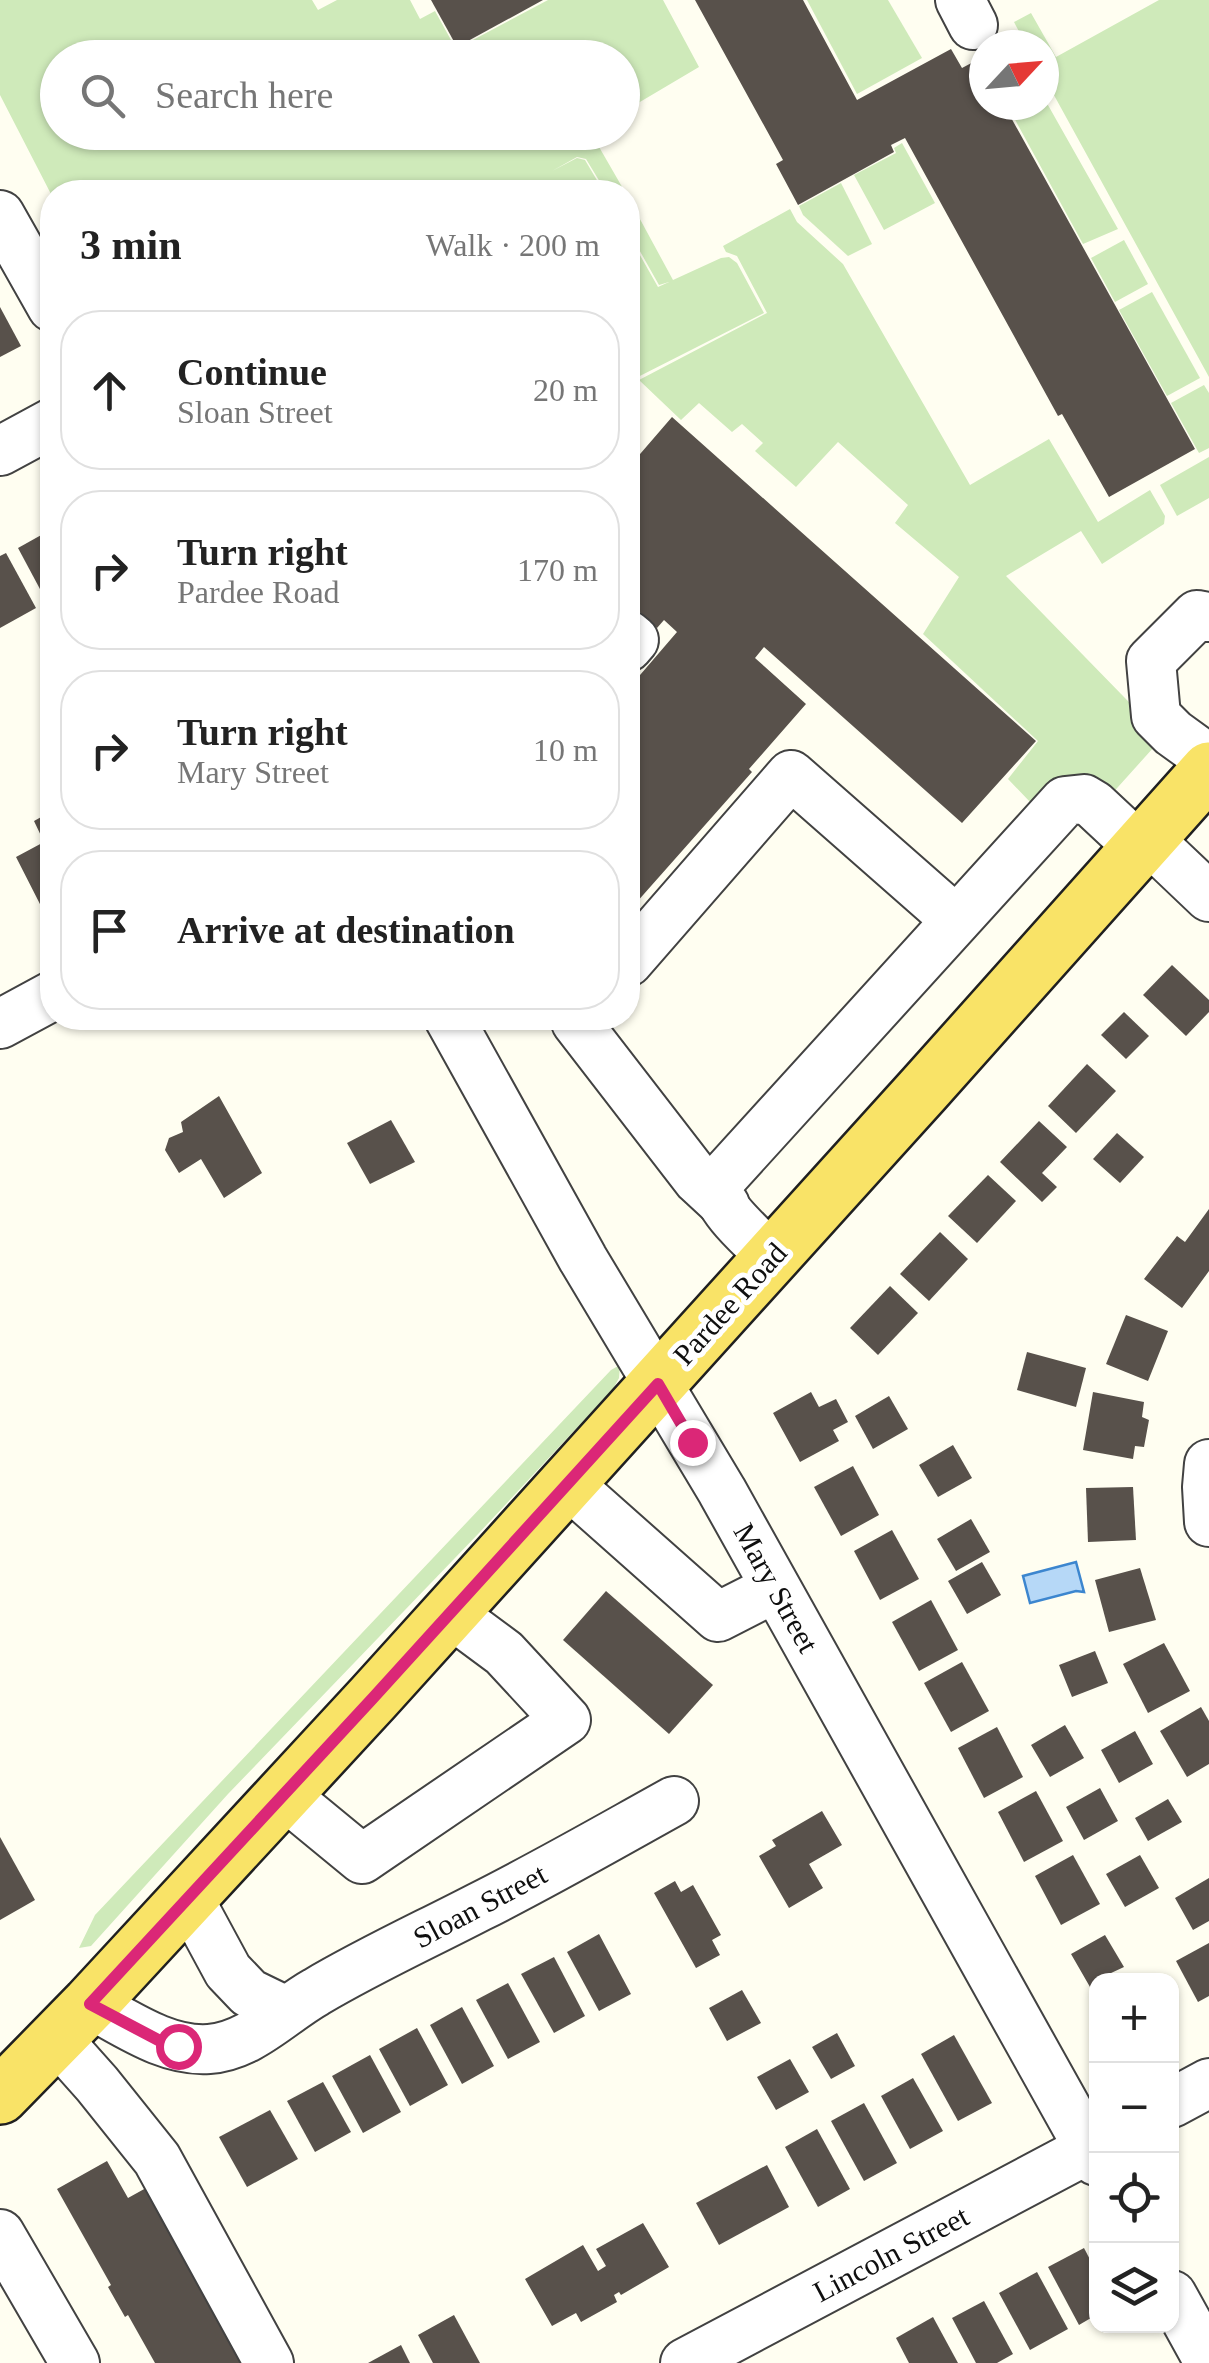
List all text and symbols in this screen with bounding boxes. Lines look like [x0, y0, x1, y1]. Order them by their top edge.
north arrow [969, 30, 1059, 120]
search box [40, 40, 640, 150]
icon: search [75, 68, 130, 123]
text: Search here [155, 74, 333, 116]
text: 3 min [80, 222, 182, 268]
text: Walk · 200 m [426, 227, 600, 263]
text: Continue [177, 351, 327, 393]
icon: ahead [82, 363, 137, 418]
text: 20 m [533, 372, 598, 408]
text: Sloan Street [177, 394, 333, 430]
text: Turn right [177, 531, 348, 573]
icon: right [82, 543, 137, 598]
text: 170 m [517, 552, 598, 588]
text: Pardee Road [177, 574, 340, 610]
text: Turn right [177, 711, 348, 753]
icon: right [82, 723, 137, 778]
text: 10 m [533, 732, 598, 768]
text: Mary Street [177, 754, 329, 790]
icon: arrive [82, 903, 137, 958]
text: Arrive at destination [177, 909, 515, 951]
street label: Pardee Road [666, 1236, 793, 1371]
route end [670, 1420, 716, 1466]
street label: Mary Street [727, 1517, 826, 1659]
street label: Sloan Street [408, 1856, 552, 1954]
map controls [1089, 1973, 1179, 2333]
button: + [1089, 1973, 1179, 2063]
route start [156, 2024, 202, 2070]
button: − [1089, 2063, 1179, 2153]
button: locate [1089, 2153, 1179, 2243]
street label: Lincoln Street [808, 2199, 974, 2308]
button: layers [1089, 2243, 1179, 2333]

